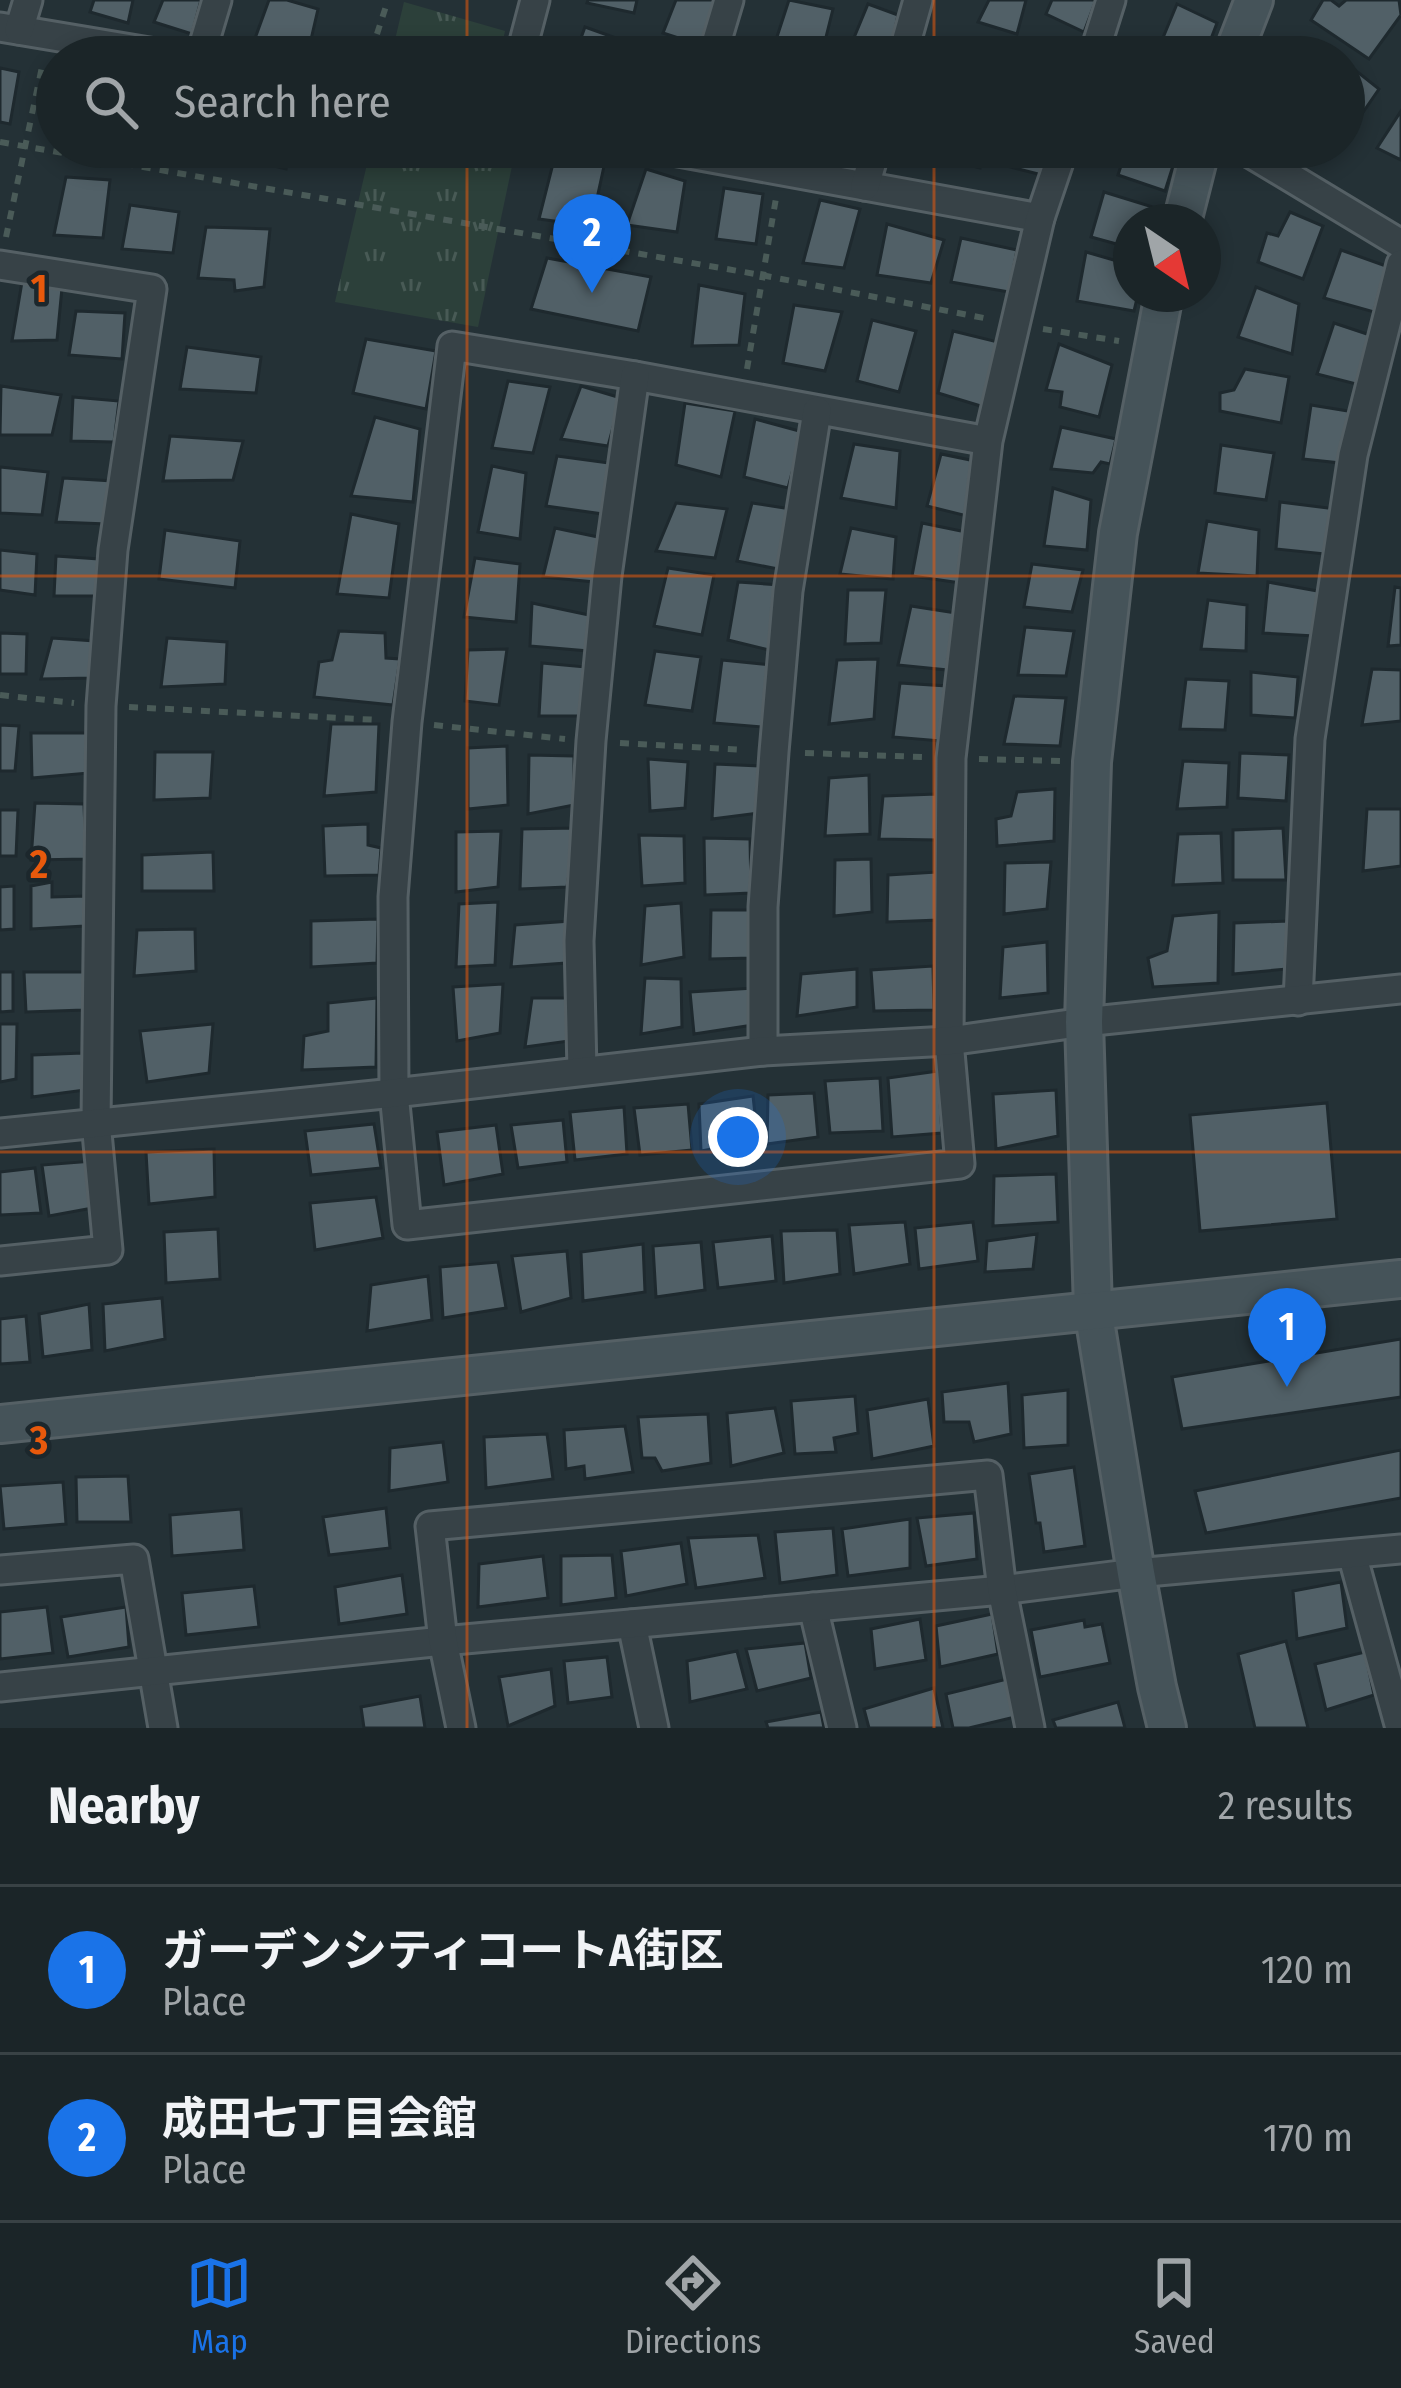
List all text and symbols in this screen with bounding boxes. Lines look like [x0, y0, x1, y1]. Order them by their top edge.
search box [36, 36, 1365, 168]
icon: search [78, 69, 144, 135]
text: Search here [174, 75, 391, 129]
pin: 2 [553, 194, 631, 293]
north arrow [1113, 204, 1221, 312]
text: 1 [31, 266, 47, 312]
text: 2 [29, 842, 48, 888]
your location [708, 1107, 768, 1167]
pin: 1 [1248, 1288, 1326, 1387]
text: 3 [29, 1418, 48, 1464]
text: Nearby [48, 1775, 200, 1837]
text: 2 results [1218, 1783, 1353, 1829]
text: ガーデンシティコートA街区 [162, 1924, 724, 1978]
text: 1 [79, 1947, 95, 1993]
text: 120 m [1261, 1947, 1353, 1993]
text: Place [162, 1979, 246, 2025]
text: 成田七丁目会館 [162, 2092, 477, 2146]
text: 2 [78, 2115, 96, 2161]
text: 170 m [1263, 2115, 1353, 2161]
text: Place [162, 2147, 246, 2193]
tab: Map [186, 2250, 252, 2362]
tab: Directions [625, 2250, 761, 2362]
tab: Saved [1134, 2250, 1215, 2362]

